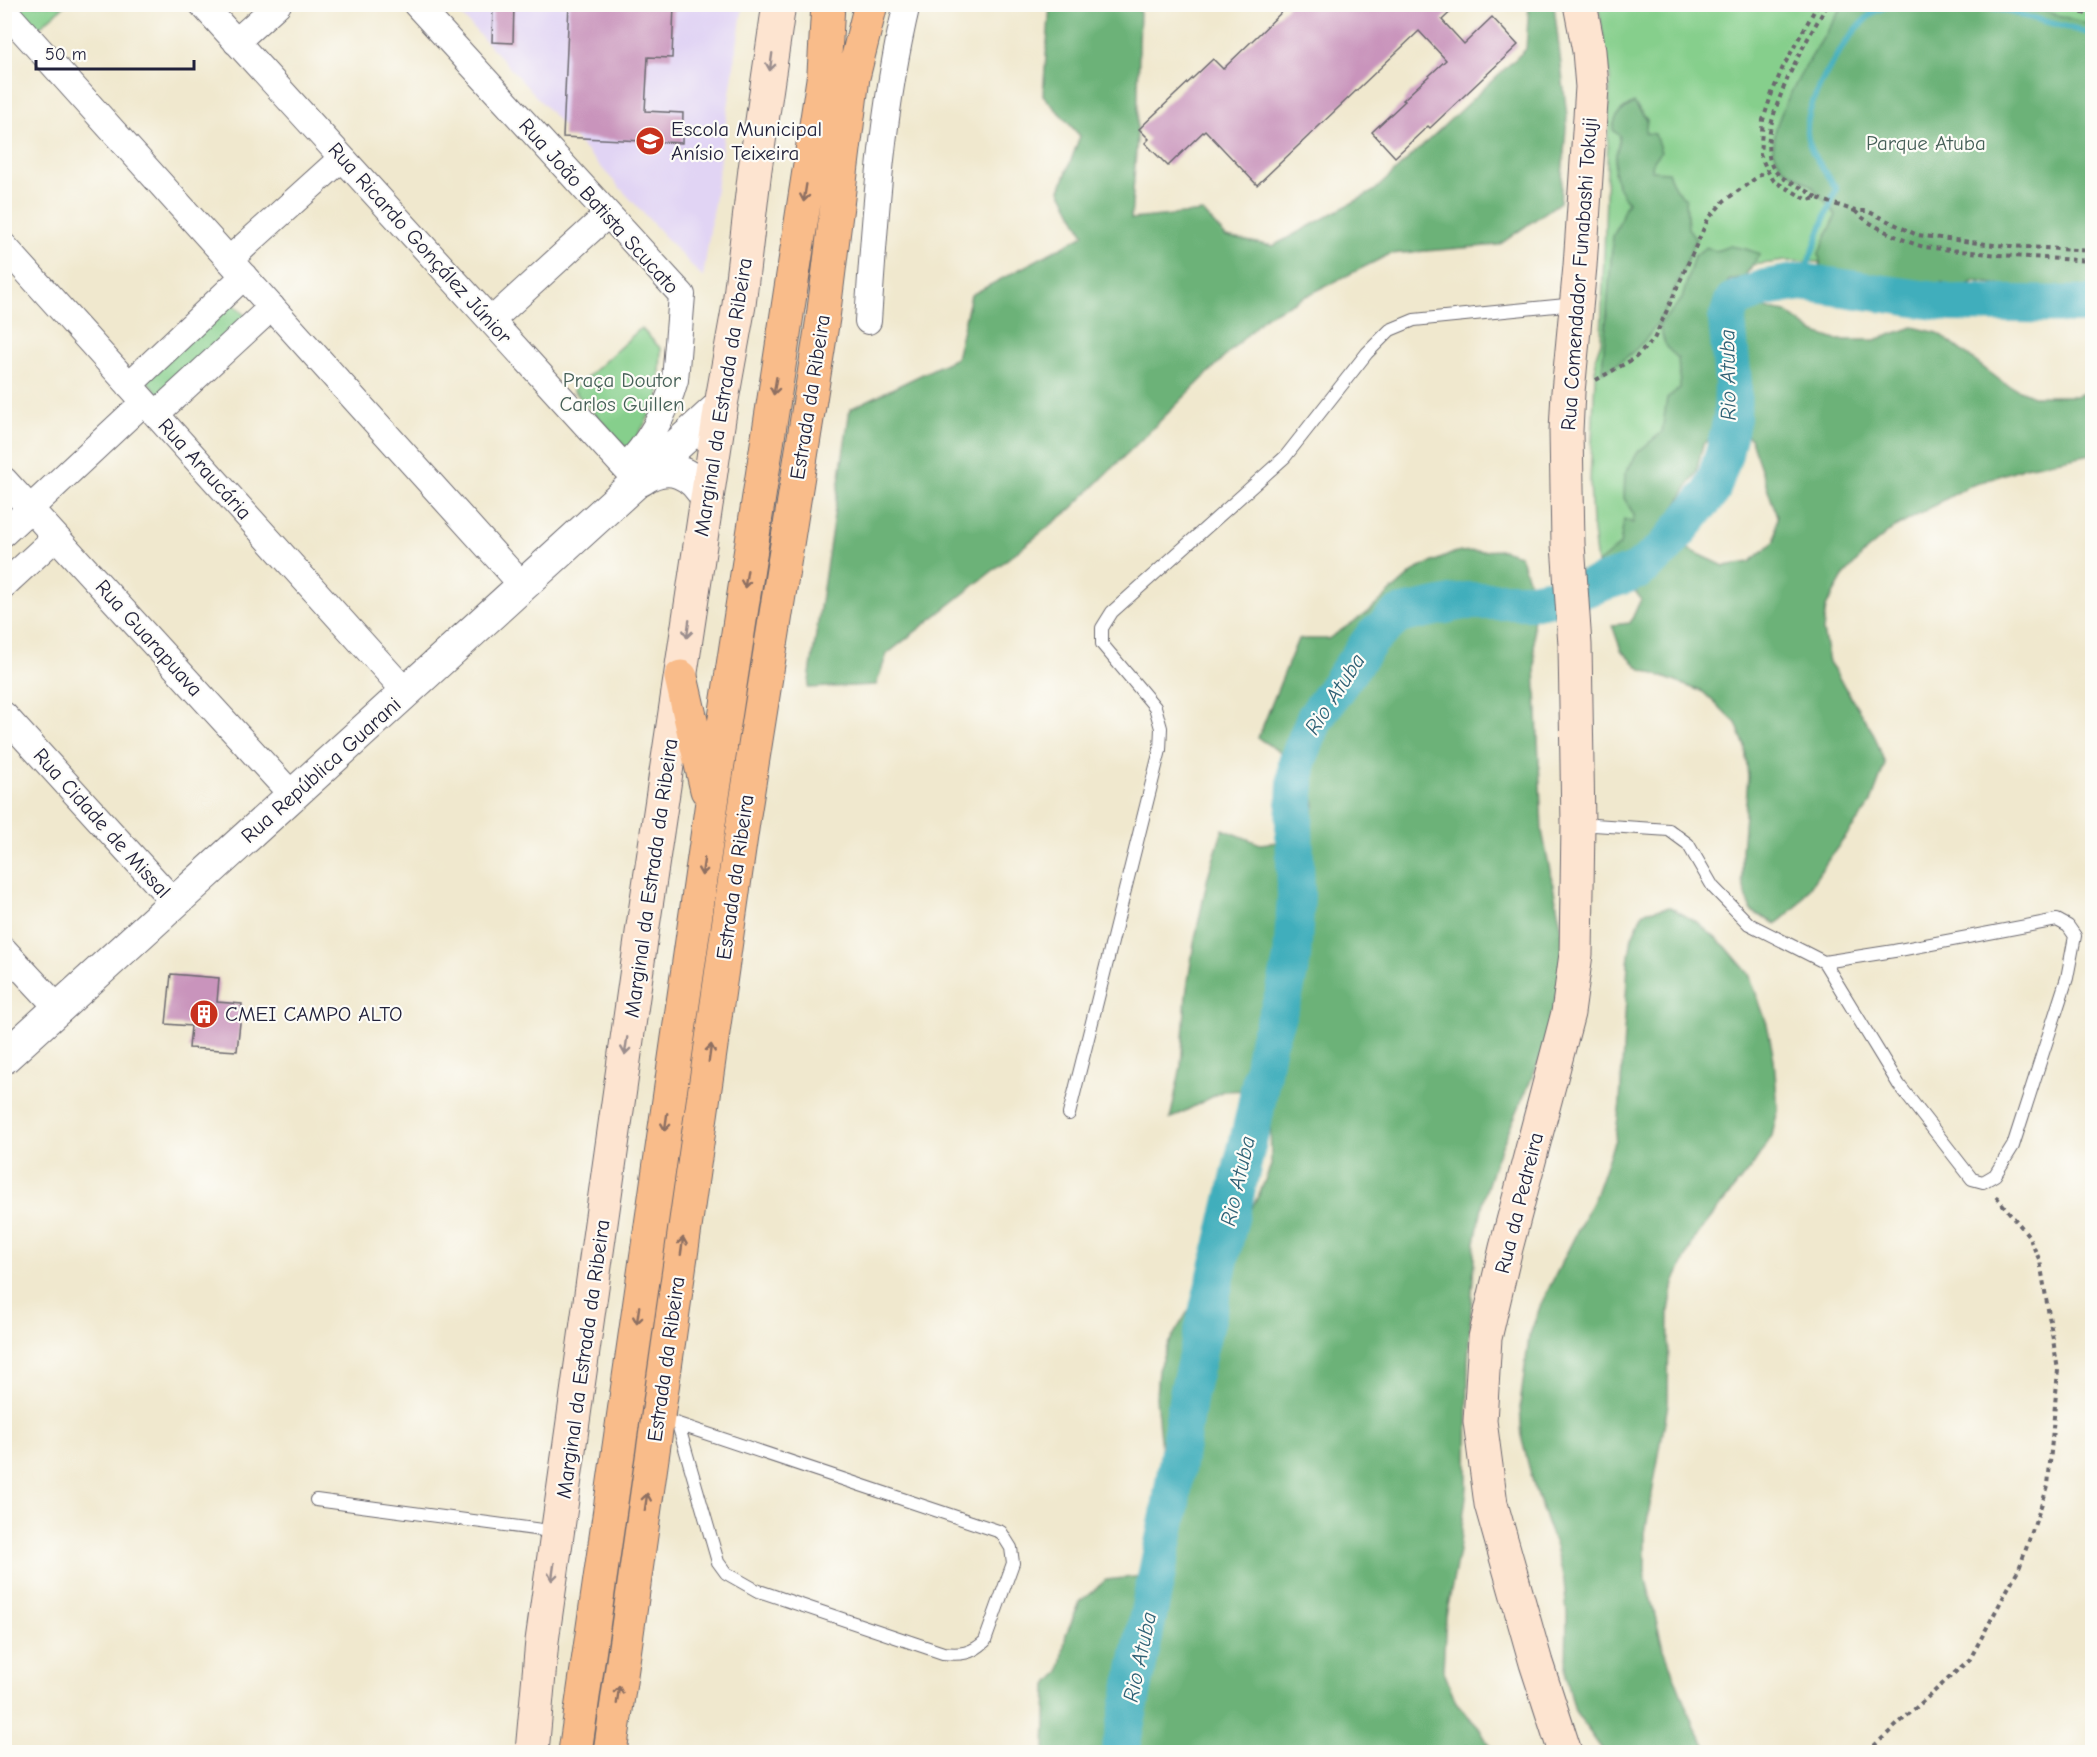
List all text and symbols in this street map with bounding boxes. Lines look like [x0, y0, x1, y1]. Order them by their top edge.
scale bar [36, 33, 194, 71]
text: 50 m [45, 44, 87, 65]
one-way arrow [765, 52, 776, 72]
street label: Rua João Batista Scucato [514, 114, 684, 298]
place label: Escola Municipal Anísio Teixeira [671, 117, 822, 165]
street label: Rua Comendador Funabashi Tokuji [1556, 117, 1602, 431]
school or university icon: Escola Municipal Anísio Teixeira [634, 125, 666, 157]
park label: Parque Atuba [1866, 131, 1986, 155]
street label: Rua Ricardo Gonçález Júnior [323, 137, 517, 349]
one-way arrow [799, 183, 810, 202]
street label: Marginal da Estrada da Ribeira [689, 256, 757, 538]
street label: Estrada da Ribeira [785, 313, 835, 481]
water label: Rio Atuba [1714, 329, 1742, 421]
park label: Praça Doutor Carlos Guillen [559, 368, 685, 416]
one-way arrow [770, 375, 781, 395]
street label: Rua Araucária [153, 414, 257, 524]
one-way arrow [741, 568, 752, 588]
street label: Rua Guarapuava [90, 575, 208, 701]
one-way arrow [683, 619, 694, 639]
water label: Rio Atuba [1299, 649, 1371, 739]
street label: Rua República Guarani [236, 692, 406, 848]
street label: Marginal da Estrada da Ribeira [620, 737, 682, 1019]
street label: Rua Cidade de Missal [28, 743, 176, 903]
street label: Estrada da Ribeira [712, 793, 758, 961]
one-way arrow [697, 857, 708, 876]
building icon: CMEI CAMPO ALTO [188, 998, 220, 1030]
place label: CMEI CAMPO ALTO [225, 1002, 402, 1026]
one-way arrow [621, 1036, 632, 1055]
one-way arrow [704, 1044, 715, 1063]
one-way arrow [660, 1112, 671, 1132]
street label: Rua da Pedreira [1490, 1130, 1548, 1276]
water label: Rio Atuba [1215, 1134, 1261, 1228]
street label: Marginal da Estrada da Ribeira [552, 1218, 614, 1500]
one-way arrow [677, 1237, 688, 1257]
street label: Estrada da Ribeira [643, 1275, 689, 1443]
one-way arrow [632, 1305, 643, 1325]
one-way arrow [640, 1492, 651, 1512]
one-way arrow [547, 1561, 558, 1581]
water label: Rio Atuba [1118, 1610, 1162, 1704]
one-way arrow [613, 1685, 624, 1705]

